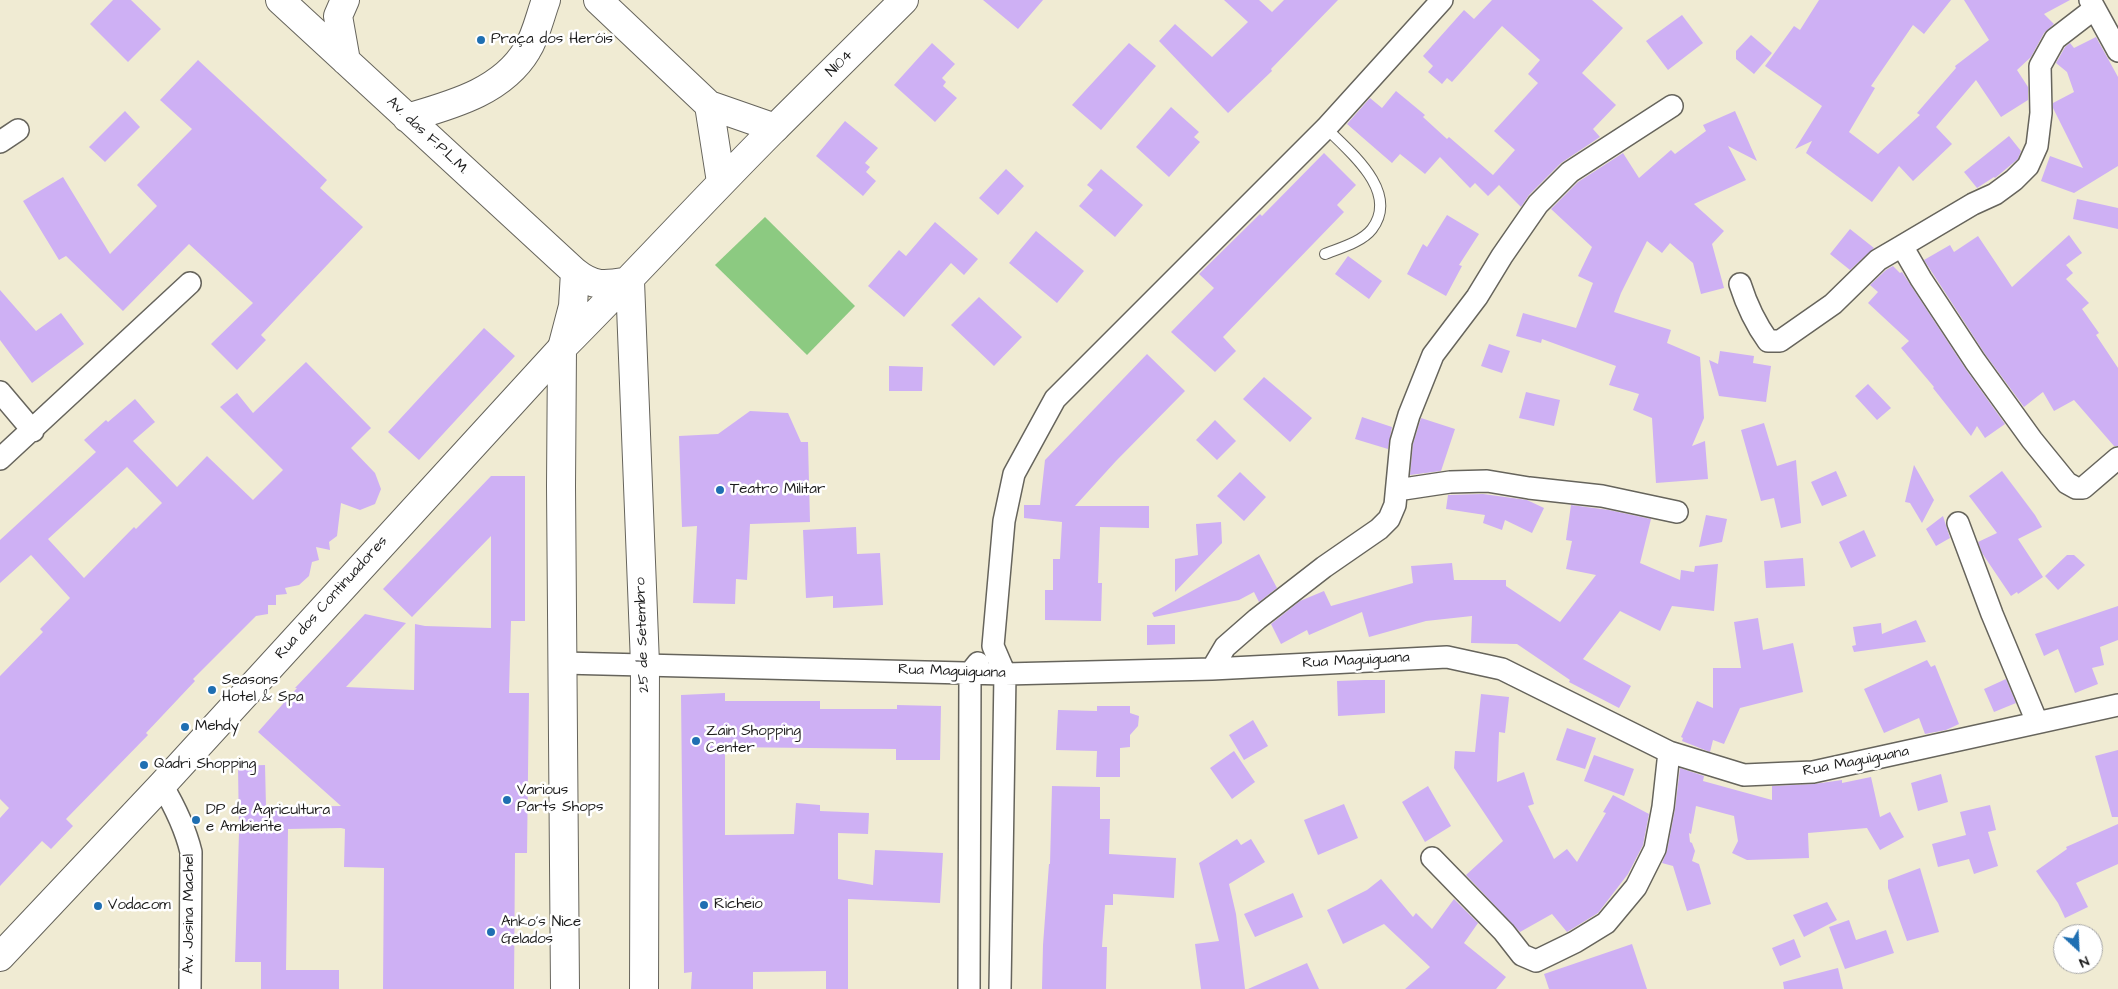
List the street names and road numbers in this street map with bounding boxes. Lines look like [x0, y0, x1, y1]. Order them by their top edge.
street label: N104 [823, 47, 857, 81]
street label: Av. das F.P.L.M. [382, 93, 472, 179]
street label: Rua dos Continuadores [272, 533, 392, 663]
street label: 25 de Setembro [632, 577, 654, 693]
street label: Rua Maguiguana [1302, 649, 1410, 673]
street label: Rua Maguiguana [898, 661, 1006, 683]
street label: Rua Maguiguana [1801, 743, 1911, 781]
street label: Av. Josina Machel [181, 854, 199, 974]

